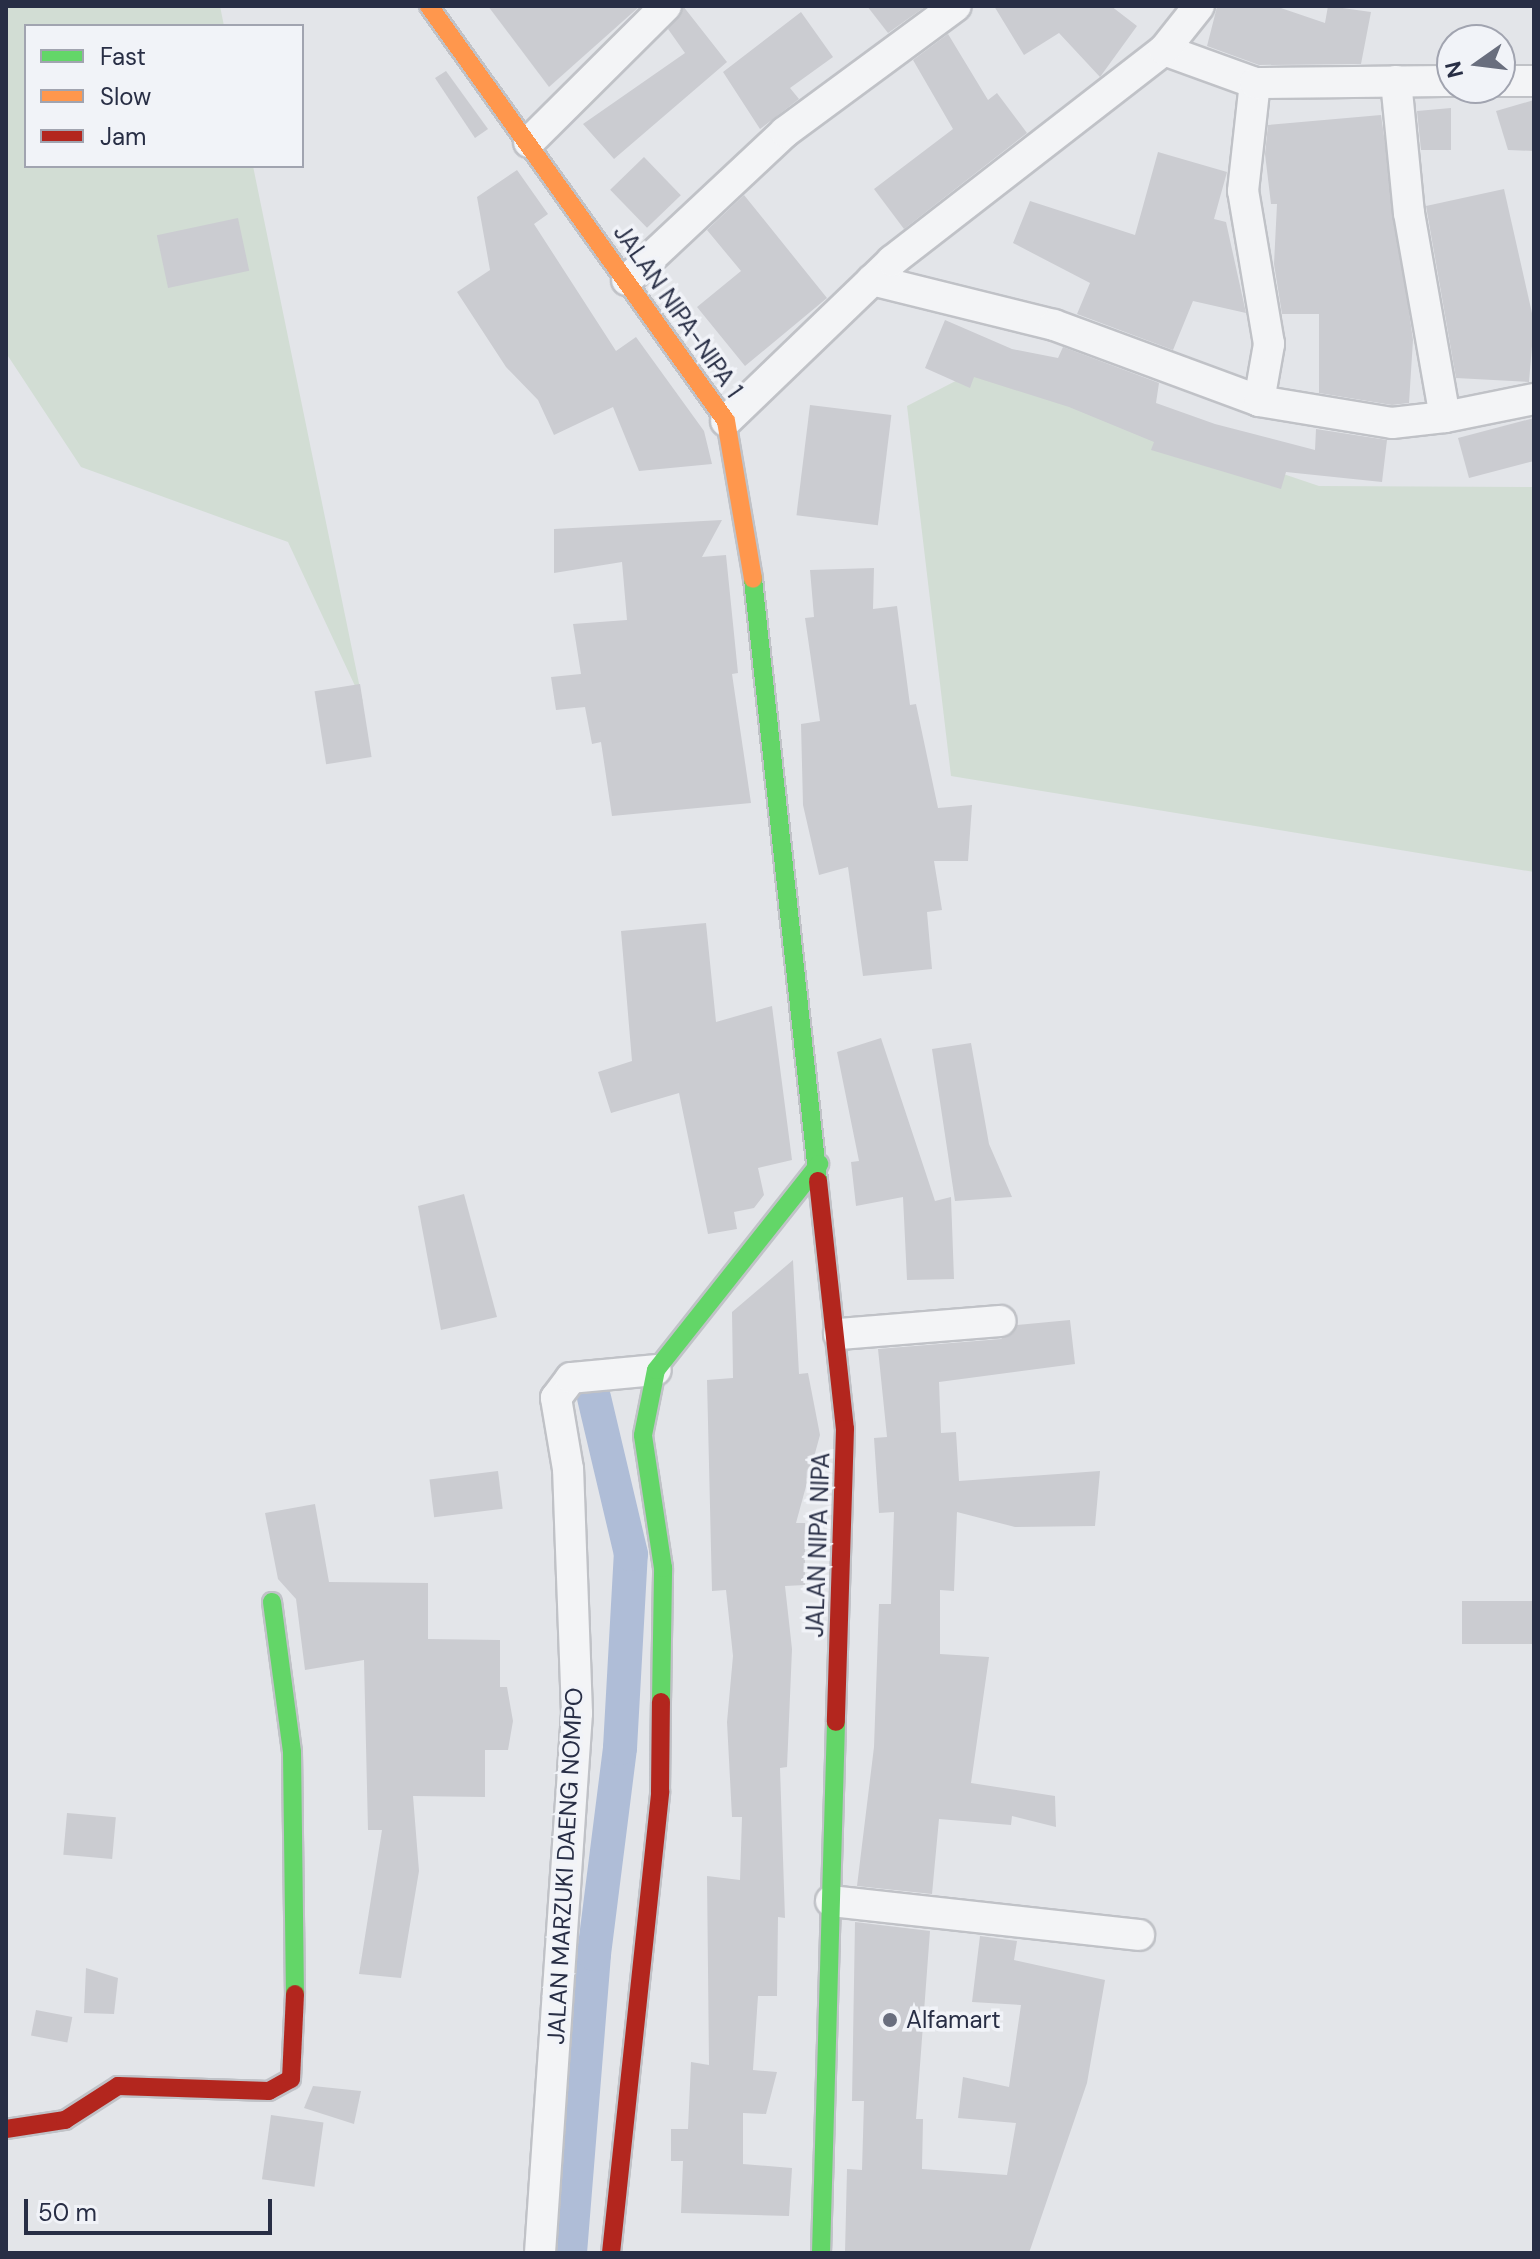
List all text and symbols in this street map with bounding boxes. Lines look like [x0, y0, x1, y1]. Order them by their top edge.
legend [24, 24, 304, 168]
north arrow [1436, 24, 1516, 104]
text: Fast [100, 41, 146, 72]
text: N [1438, 58, 1470, 81]
text: Slow [100, 81, 151, 112]
text: Jam [100, 121, 146, 152]
street label: JALAN NIPA-NIPA 1 [607, 219, 749, 403]
street label: JALAN NIPA NIPA [800, 1452, 836, 1638]
street label: JALAN MARZUKI DAENG NOMPO [541, 1687, 589, 2045]
place label: Alfamart [906, 2006, 1001, 2034]
marker: Alfamart [881, 2011, 899, 2029]
scale bar [28, 2183, 276, 2233]
text: 50 m [38, 2197, 97, 2228]

